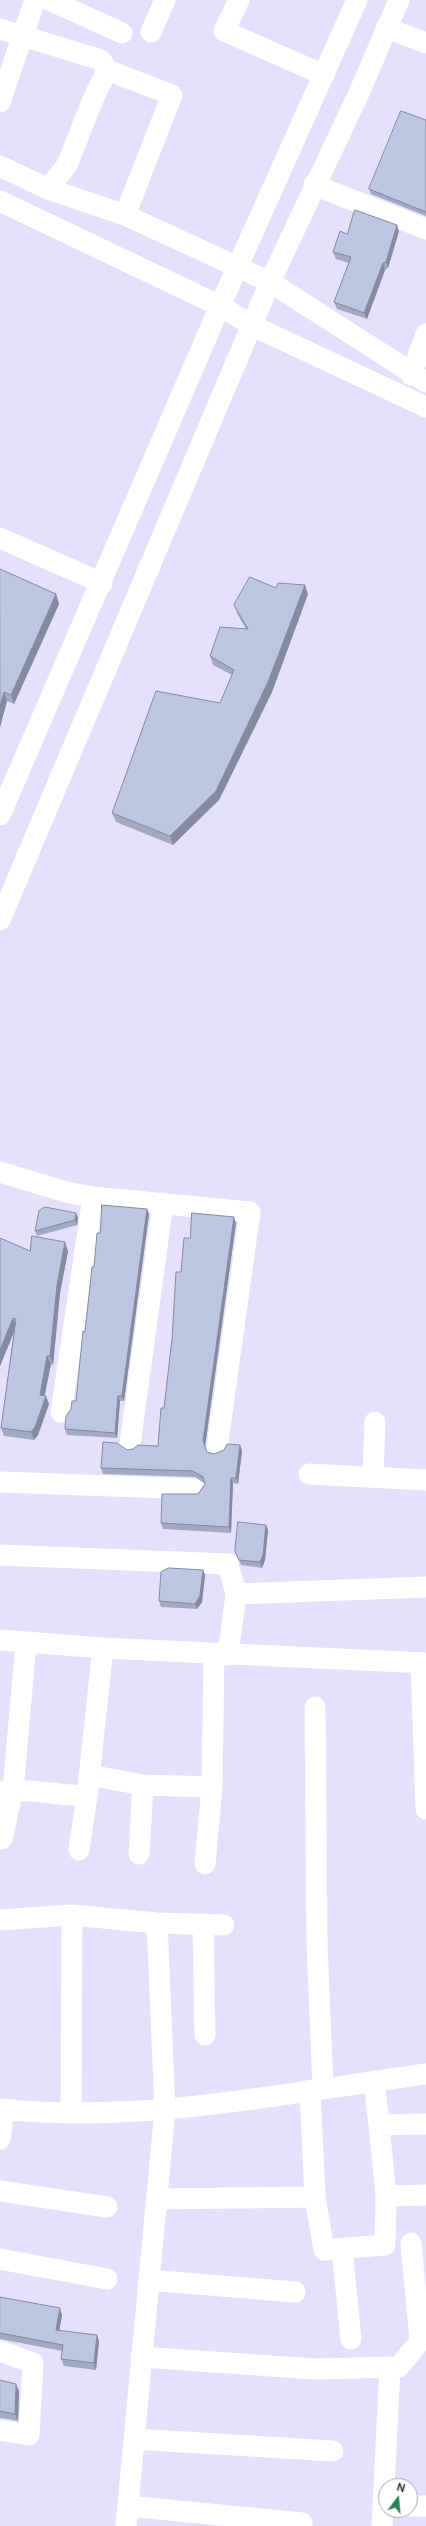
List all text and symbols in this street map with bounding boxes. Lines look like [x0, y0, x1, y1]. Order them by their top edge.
north arrow [378, 2478, 418, 2518]
text: N [395, 2480, 407, 2495]

